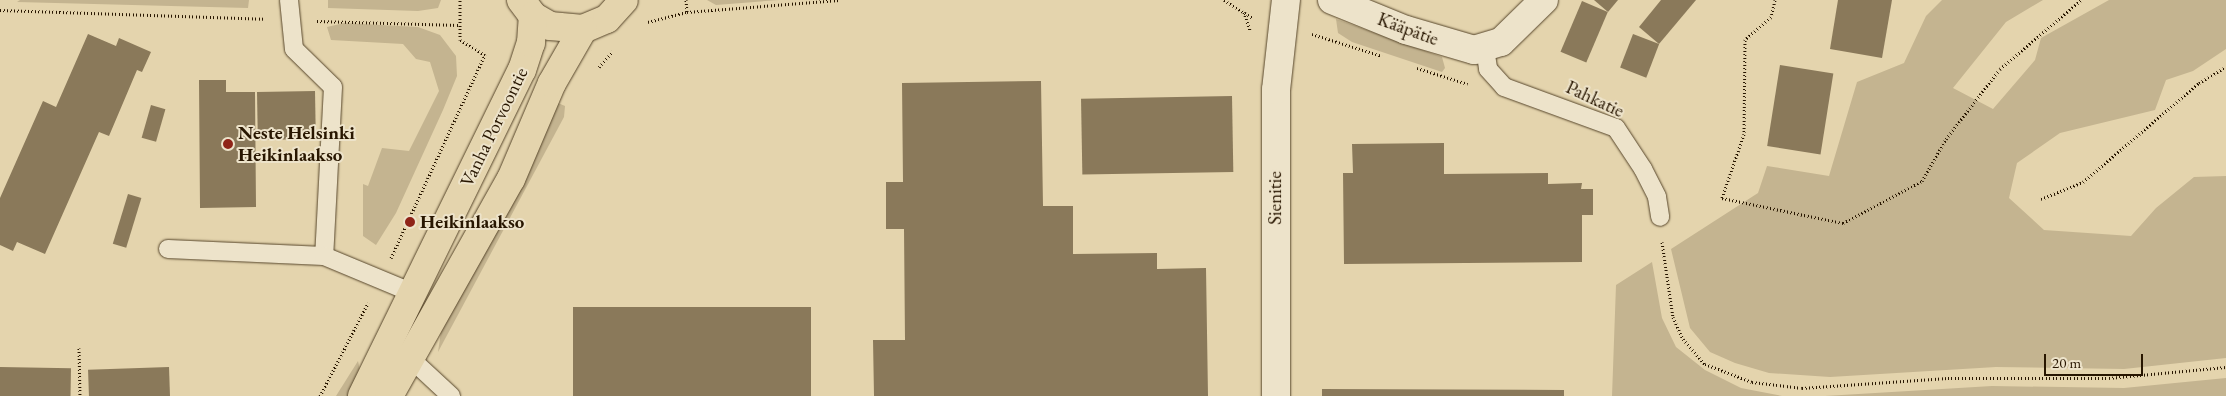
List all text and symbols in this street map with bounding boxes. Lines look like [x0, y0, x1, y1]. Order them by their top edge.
street label: Kääpätie [1374, 7, 1442, 51]
street label: Vanha Porvoontie [455, 64, 533, 190]
street label: Pahkatie [1562, 76, 1628, 122]
place label: Neste Helsinki Heikinlaakso [238, 122, 355, 166]
marker: Neste Helsinki Heikinlaakso [222, 138, 234, 150]
street label: Sienitie [1264, 171, 1286, 225]
place label: Heikinlaakso [420, 211, 524, 233]
marker: Heikinlaakso [404, 216, 416, 228]
scale bar [2046, 344, 2145, 376]
text: 20 m [2052, 353, 2081, 372]

